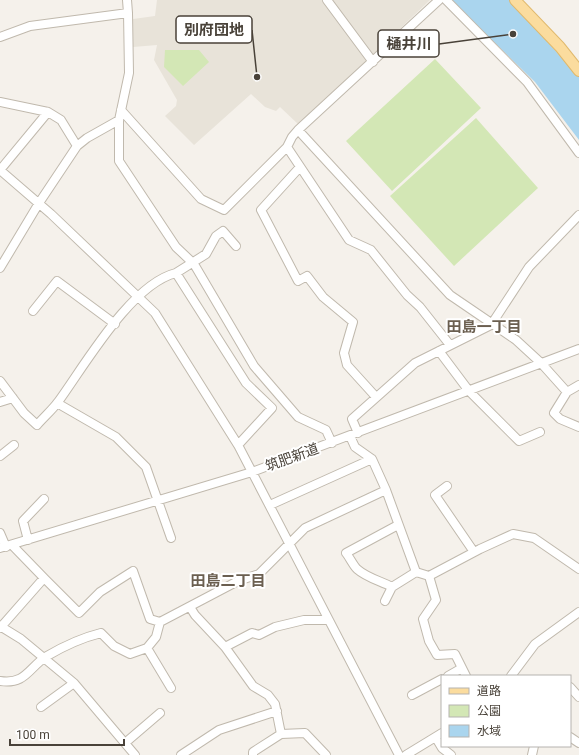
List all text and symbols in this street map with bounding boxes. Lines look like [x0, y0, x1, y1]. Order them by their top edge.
callout: 別府団地 [176, 16, 252, 43]
text: 別府団地 [184, 21, 244, 39]
callout: 樋井川 [378, 30, 439, 57]
text: 樋井川 [386, 35, 432, 53]
district label: 田島一丁目 [446, 318, 522, 336]
street label: 筑肥新道 [263, 440, 321, 474]
district label: 田島二丁目 [190, 572, 266, 590]
legend [441, 675, 571, 747]
text: 道路 [477, 684, 501, 698]
text: 公園 [477, 704, 501, 718]
scale bar [10, 721, 124, 747]
text: 水域 [477, 724, 501, 738]
text: 100 m [16, 728, 50, 742]

